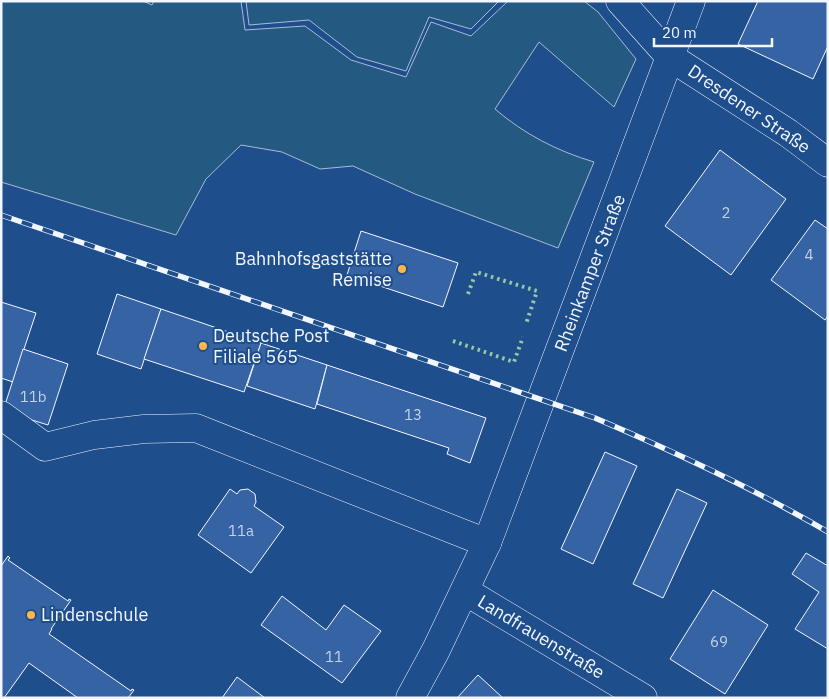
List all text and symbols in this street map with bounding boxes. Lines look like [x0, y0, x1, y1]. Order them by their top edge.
scale bar [654, 15, 772, 47]
text: 20 m [662, 23, 697, 42]
street label: Dresdener Straße [684, 59, 815, 158]
street label: Rheinkamper Straße [549, 191, 630, 355]
house number: 2 [721, 203, 731, 222]
house number: 4 [804, 245, 814, 264]
place label: Bahnhofsgaststätte Remise [235, 247, 392, 291]
marker: Bahnhofsgaststätte Remise [396, 263, 408, 275]
place label: Deutsche Post Filiale 565 [213, 324, 329, 368]
marker: Deutsche Post Filiale 565 [197, 340, 209, 352]
house number: 11b [20, 387, 46, 406]
house number: 13 [404, 405, 422, 424]
house number: 11a [228, 521, 254, 540]
street label: Landfrauenstraße [474, 590, 609, 684]
place label: Lindenschule [41, 603, 148, 626]
marker: Lindenschule [25, 609, 37, 621]
house number: 69 [710, 632, 728, 651]
house number: 11 [325, 647, 343, 666]

